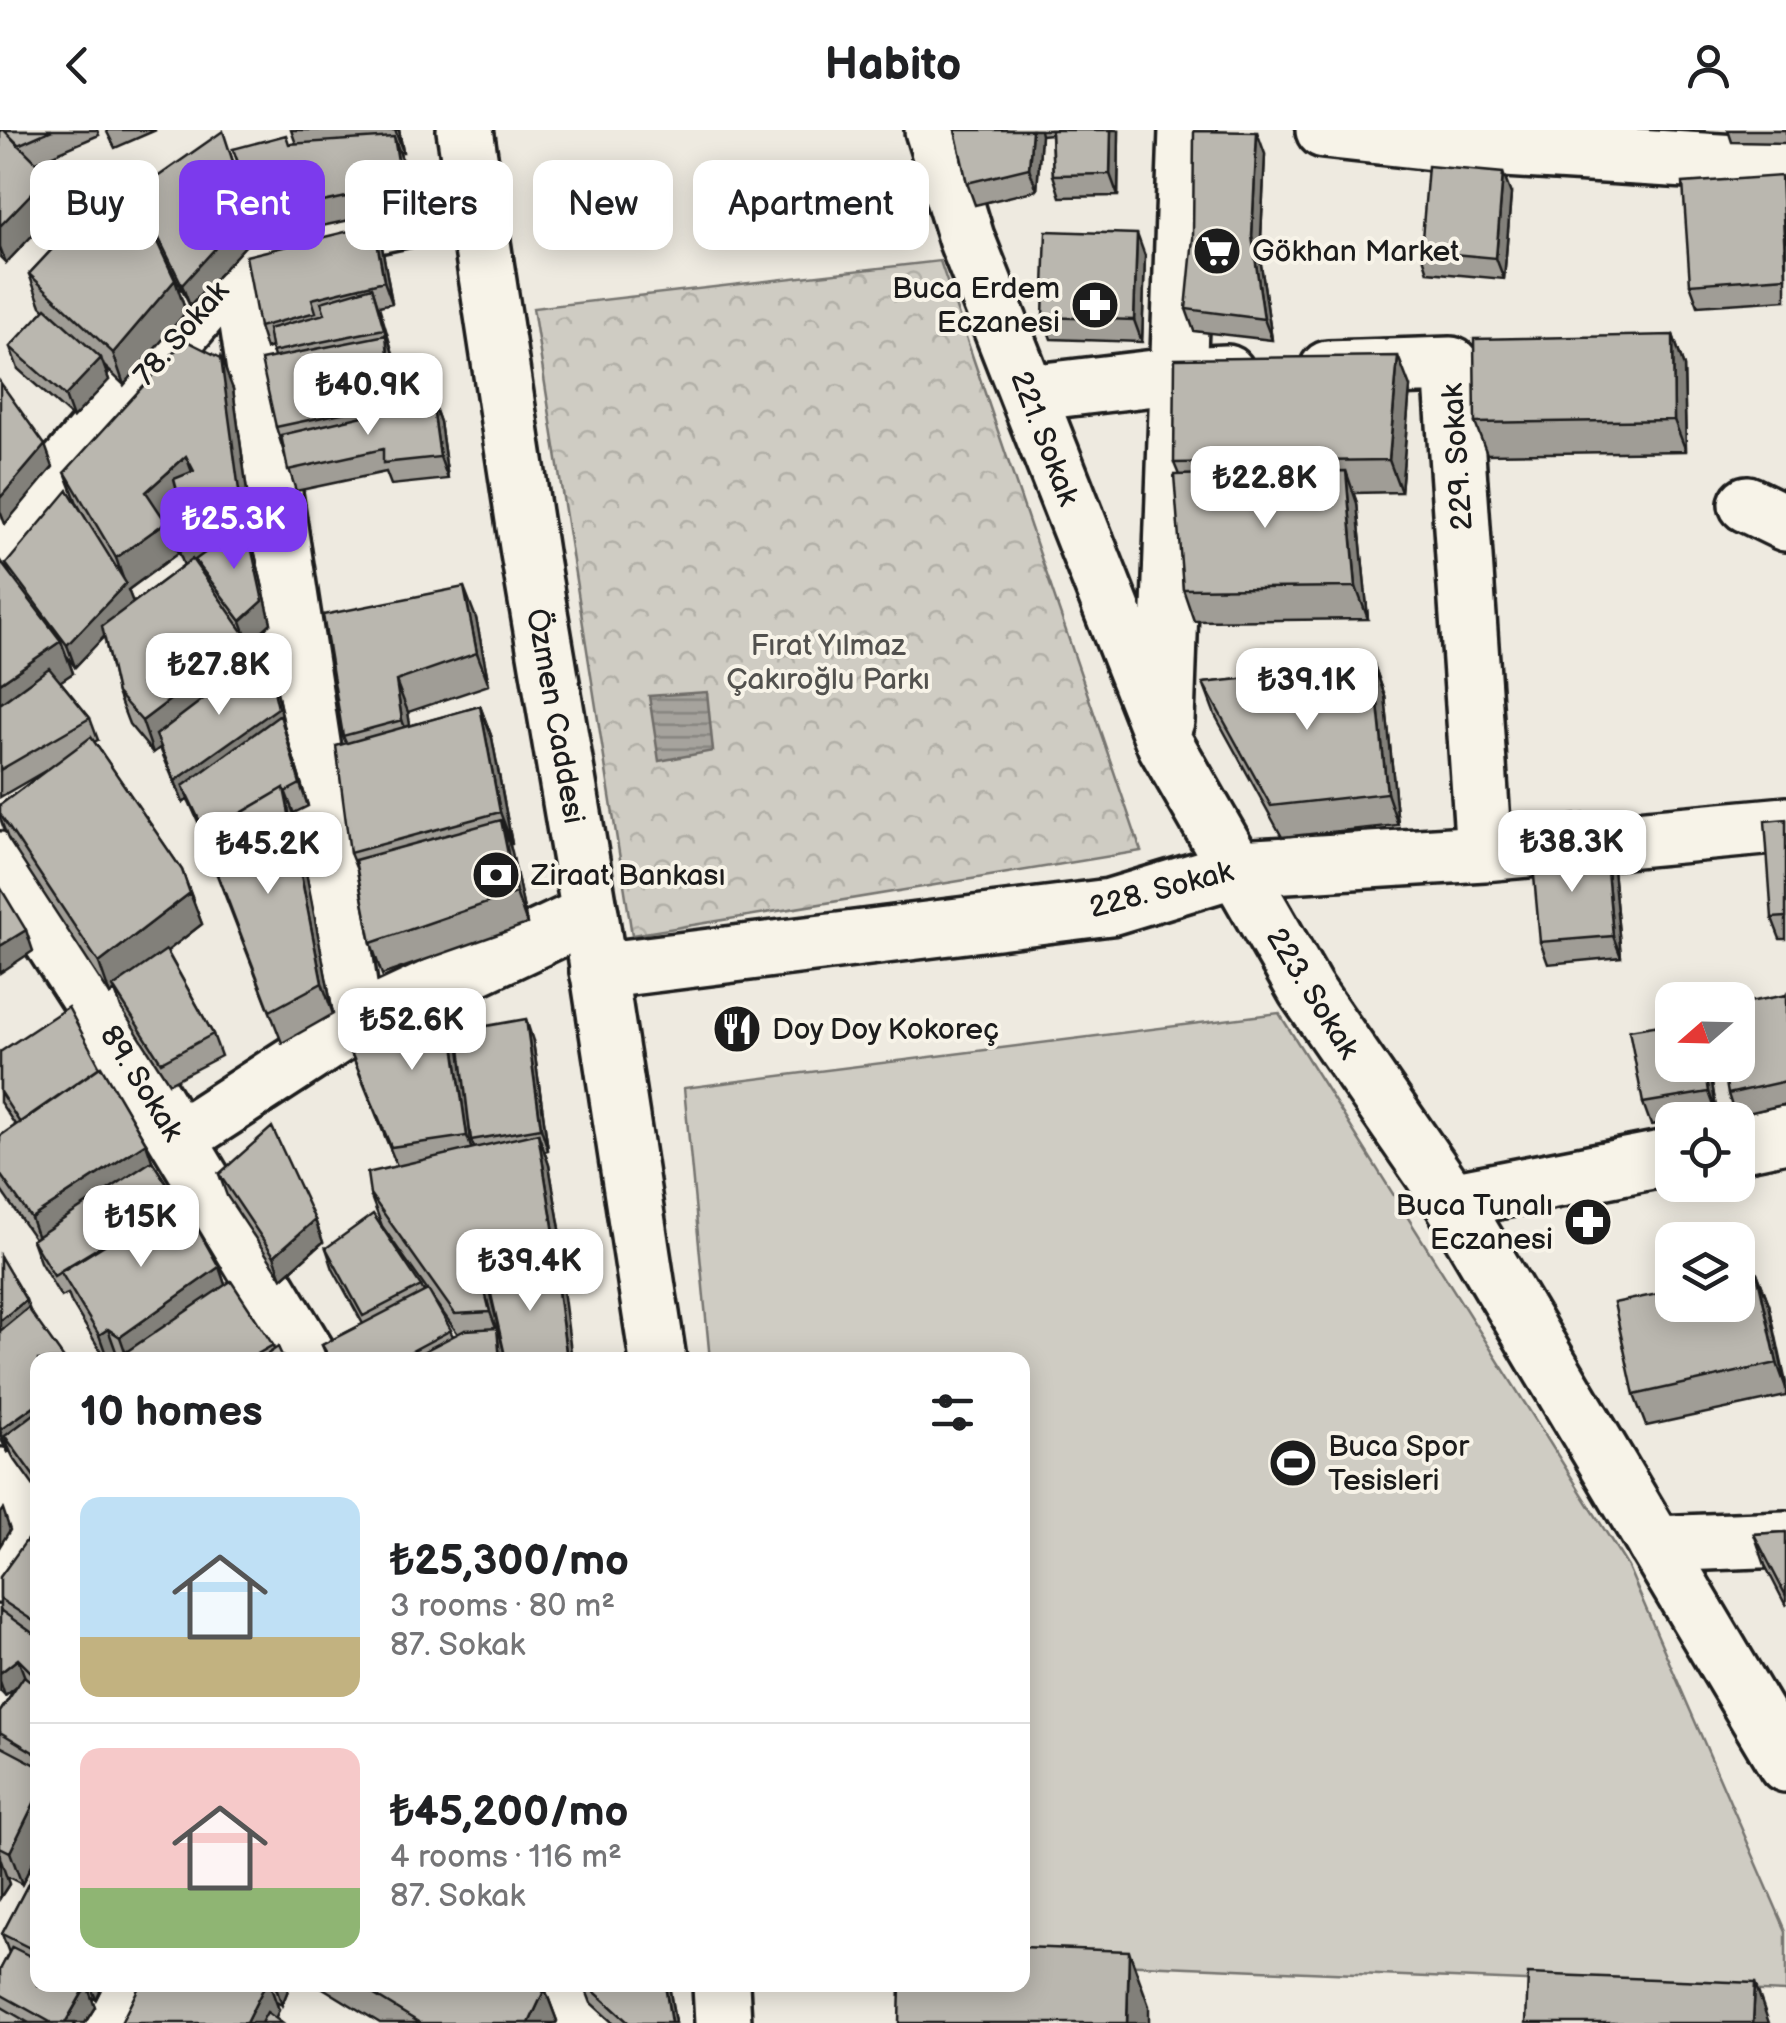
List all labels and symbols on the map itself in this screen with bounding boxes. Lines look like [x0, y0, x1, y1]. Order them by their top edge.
supermarket icon: Gökhan Market [1191, 225, 1243, 277]
place label: Gökhan Market [1252, 234, 1460, 270]
place label: Buca Erdem Eczanesi [892, 271, 1060, 341]
street label: 78. Sokak [127, 274, 237, 393]
pharmacy icon: Buca Erdem Eczanesi [1069, 279, 1121, 331]
pin: ₺40.9K [287, 353, 449, 438]
street label: 221. Sokak [1002, 366, 1086, 511]
street label: 229. Sokak [1435, 382, 1481, 532]
pin: ₺22.8K [1184, 446, 1346, 531]
pin: ₺25.3K [153, 487, 315, 572]
street label: Özmen Caddesi [518, 606, 592, 827]
park label: Fırat Yılmaz Çakıroğlu Parkı [726, 628, 930, 698]
pin: ₺27.8K [138, 633, 300, 718]
pin: ₺39.1K [1226, 648, 1388, 733]
pin: ₺38.3K [1491, 810, 1653, 895]
pin: ₺45.2K [187, 812, 349, 897]
bank icon: Ziraat Bankası [470, 849, 522, 901]
street label: 228. Sokak [1085, 853, 1237, 926]
place label: Ziraat Bankası [530, 858, 726, 894]
street label: 223. Sokak [1258, 921, 1367, 1066]
north arrow [1655, 982, 1755, 1082]
pin: ₺52.6K [331, 988, 493, 1073]
restaurant icon: Doy Doy Kokoreç [711, 1003, 763, 1055]
place label: Doy Doy Kokoreç [772, 1012, 999, 1048]
street label: 89. Sokak [92, 1019, 191, 1148]
pin: ₺15K [82, 1185, 200, 1270]
place label: Buca Tunalı Eczanesi [1395, 1188, 1553, 1258]
pharmacy icon: Buca Tunalı Eczanesi [1562, 1196, 1614, 1248]
pin: ₺39.4K [449, 1229, 611, 1314]
place label: Buca Spor Tesisleri [1328, 1429, 1470, 1499]
sports icon: Buca Spor Tesisleri [1267, 1437, 1319, 1489]

